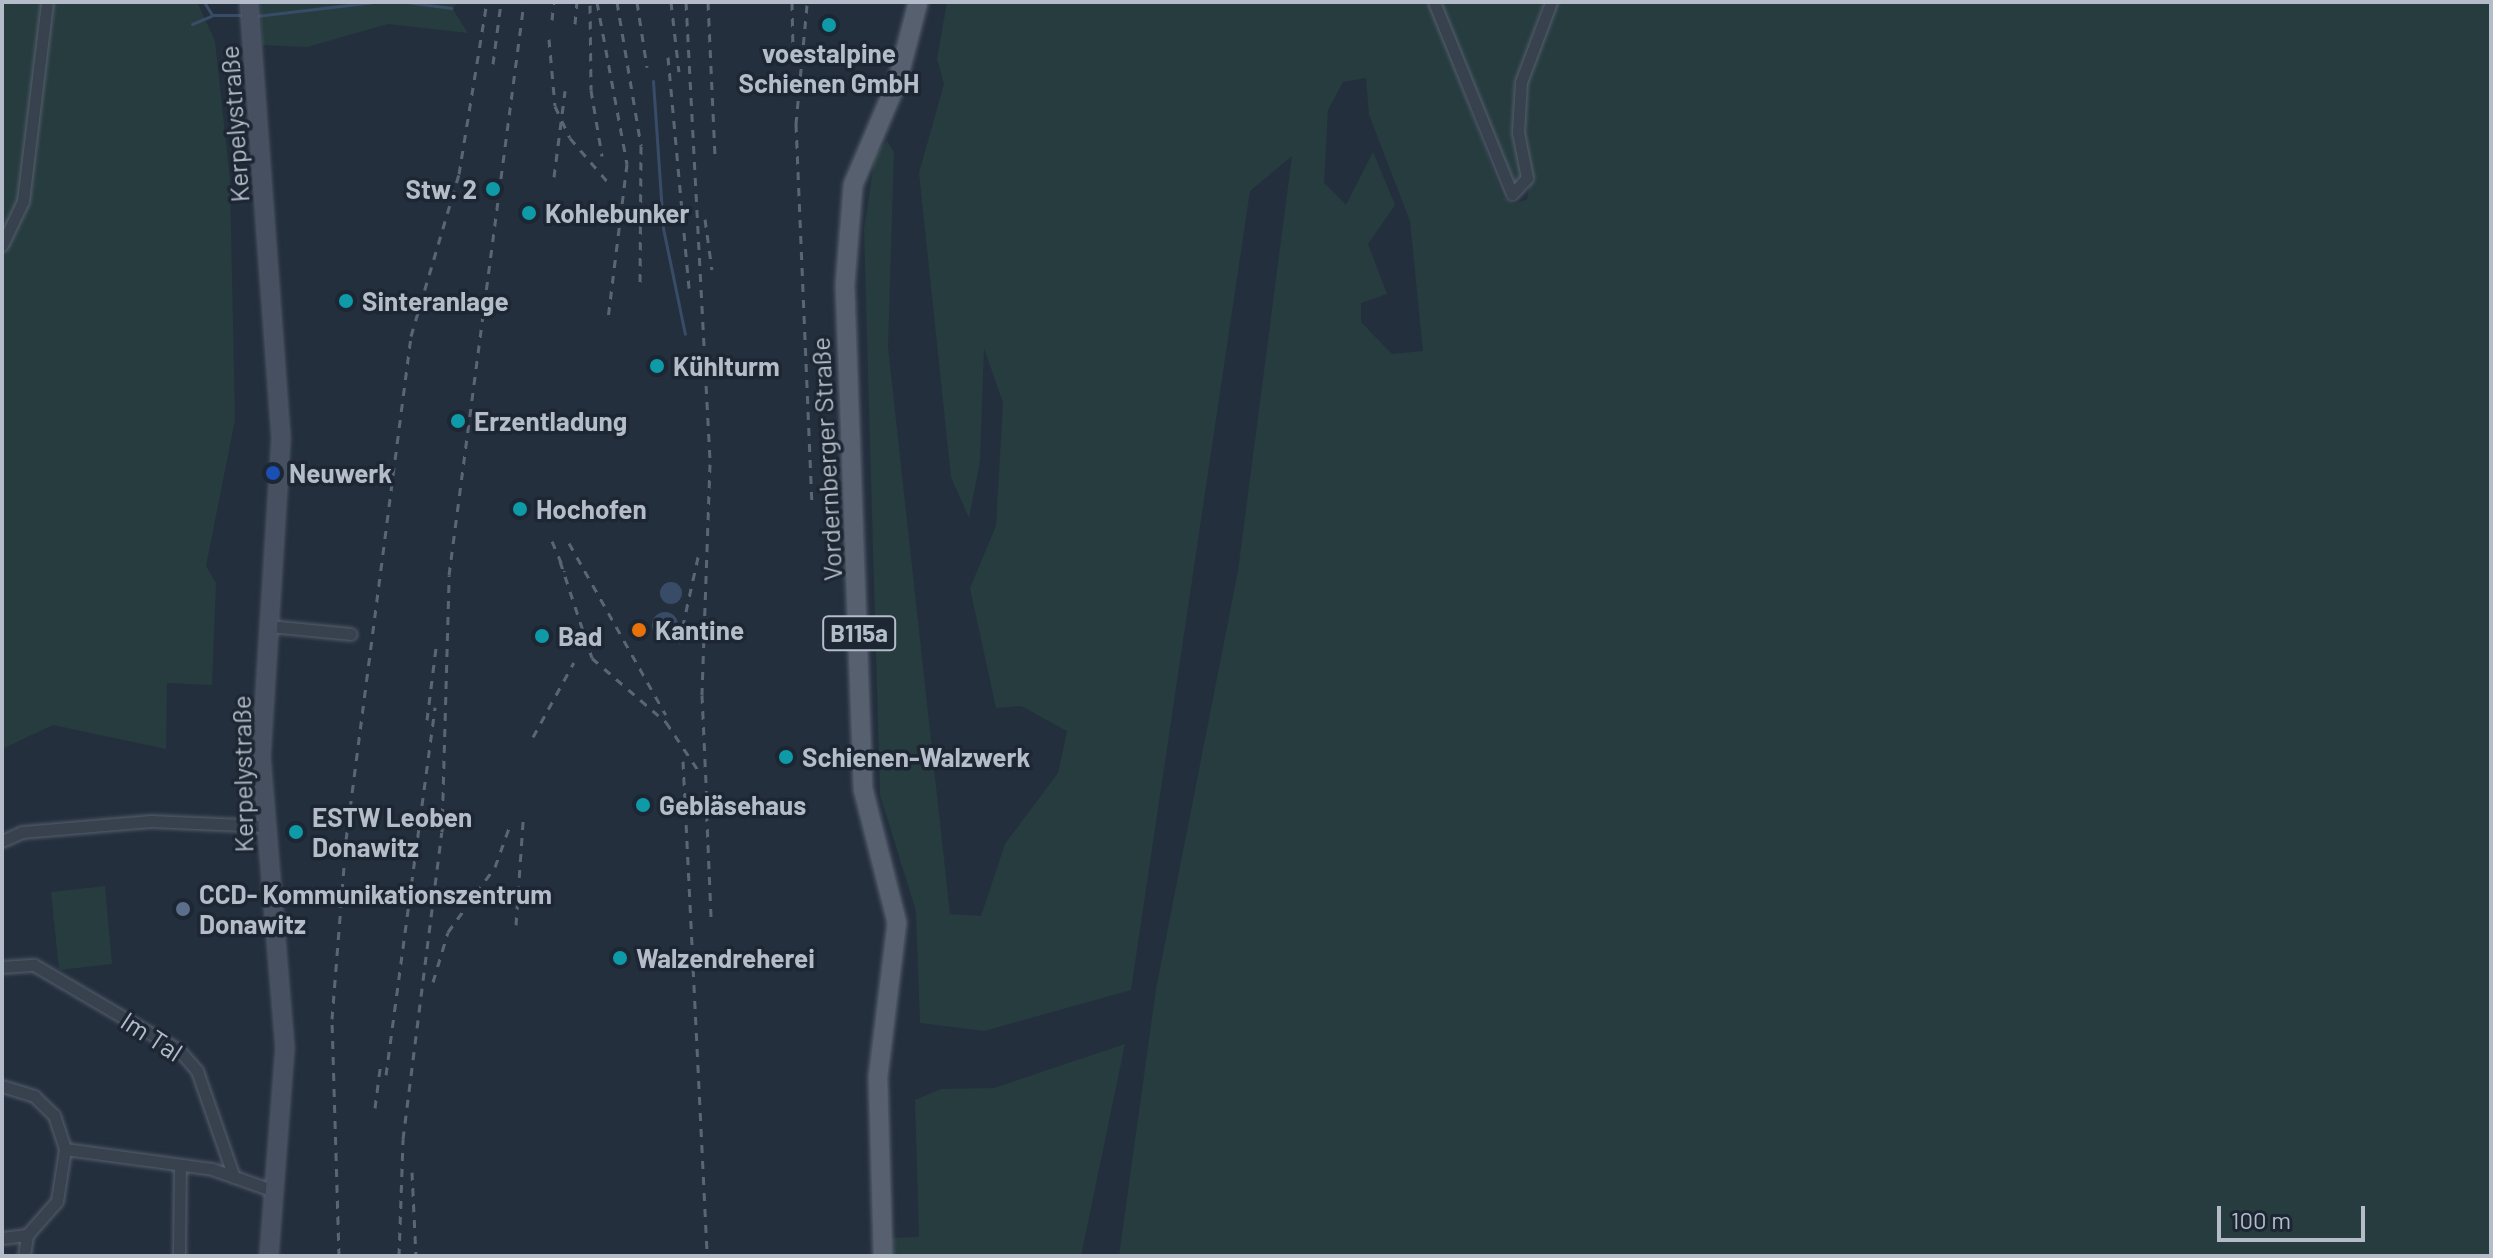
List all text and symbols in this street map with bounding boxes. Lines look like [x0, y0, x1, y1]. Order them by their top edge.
marker: voestalpine Schienen GmbH [820, 16, 838, 34]
place label: voestalpine Schienen GmbH [739, 37, 919, 98]
street label: Kerpelystraße [213, 45, 255, 203]
place label: Stw. 2 [405, 173, 477, 205]
marker: Stw. 2 [484, 180, 502, 198]
place label: Kohlebunker [545, 197, 689, 229]
marker: Kohlebunker [520, 204, 538, 222]
place label: Sinteranlage [362, 285, 509, 317]
marker: Sinteranlage [337, 292, 355, 310]
street label: Vordernberger Straße [804, 336, 848, 582]
place label: Kühlturm [673, 350, 780, 382]
marker: Kühlturm [648, 357, 666, 375]
place label: Erzentladung [474, 405, 627, 437]
marker: Erzentladung [449, 412, 467, 430]
place label: Neuwerk [289, 457, 392, 489]
marker: Neuwerk [264, 464, 282, 482]
place label: Hochofen [536, 493, 647, 525]
marker: Hochofen [511, 500, 529, 518]
road number: B115a [821, 613, 897, 653]
place label: Kantine [655, 614, 744, 646]
place label: Bad [558, 620, 602, 652]
marker: Kantine [630, 621, 648, 639]
marker: Bad [533, 627, 551, 645]
street label: Kerpelystraße [225, 695, 259, 853]
place label: Schienen-Walzwerk [802, 741, 1030, 773]
marker: Schienen-Walzwerk [777, 748, 795, 766]
place label: Gebläsehaus [659, 789, 806, 821]
marker: Gebläsehaus [634, 796, 652, 814]
place label: ESTW Leoben Donawitz [312, 801, 472, 862]
marker: ESTW Leoben Donawitz [287, 823, 305, 841]
place label: CCD- Kommunikationszentrum Donawitz [199, 878, 552, 940]
marker: CCD- Kommunikationszentrum Donawitz [174, 900, 192, 918]
place label: Walzendreherei [636, 942, 815, 974]
marker: Walzendreherei [611, 949, 629, 967]
street label: Im Tal [115, 1005, 189, 1067]
scale bar [2221, 1190, 2369, 1240]
text: 100 m [2231, 1205, 2291, 1234]

